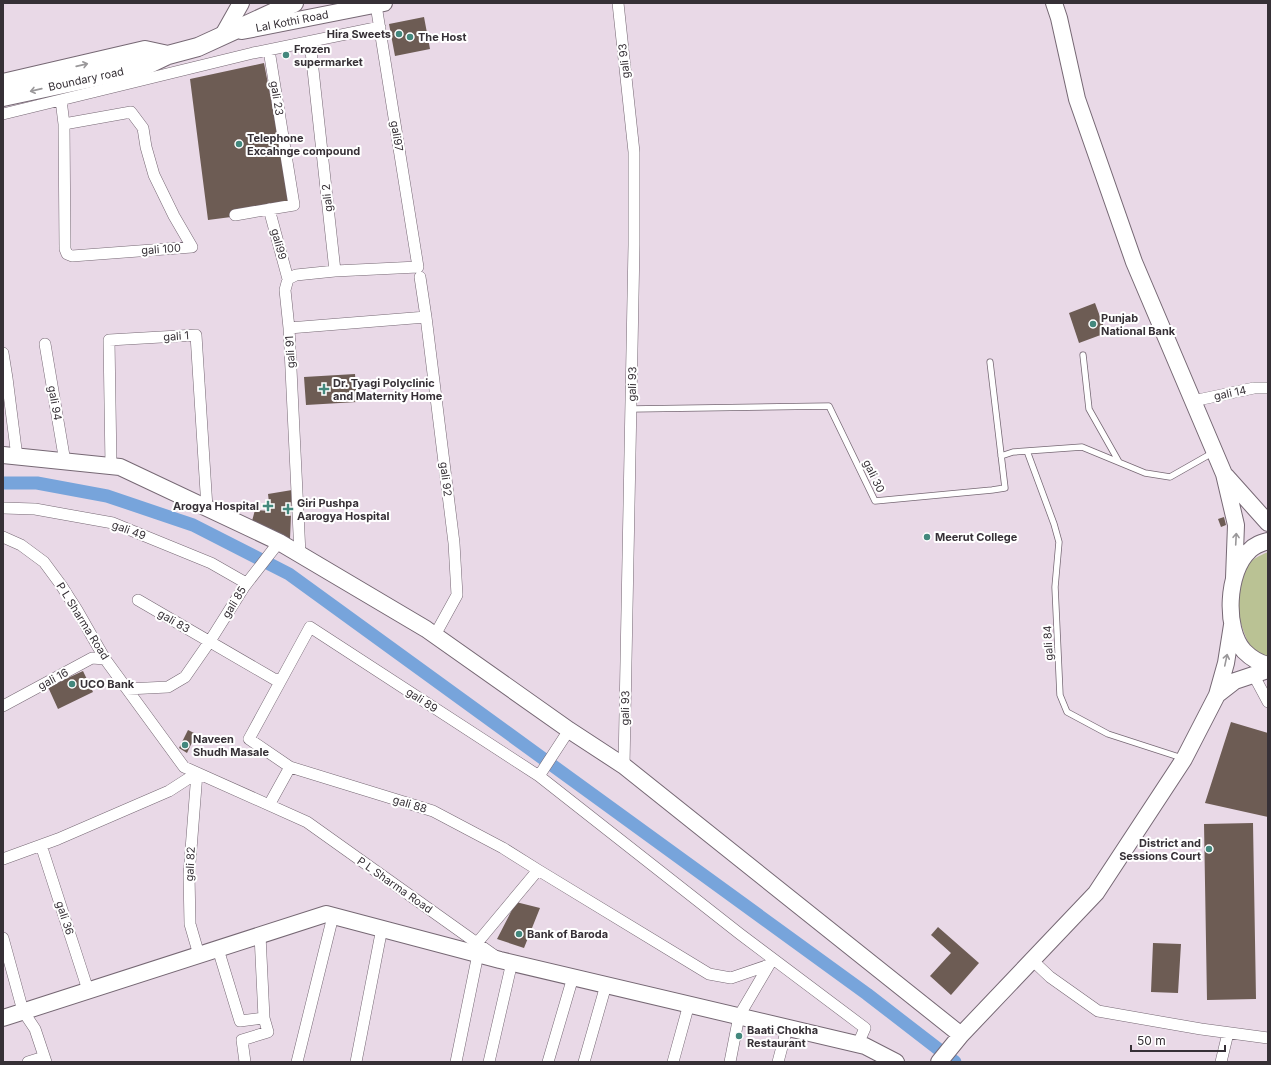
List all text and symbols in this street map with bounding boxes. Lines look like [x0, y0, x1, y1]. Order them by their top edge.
street label: Lal Kothi Road [254, 7, 330, 35]
place label: Hira Sweets [327, 27, 391, 41]
marker: Hira Sweets [394, 29, 404, 39]
place label: The Host [418, 30, 467, 44]
marker: The Host [405, 32, 415, 42]
place label: Frozen supermarket [294, 42, 363, 69]
street label: gali 93 [615, 43, 633, 79]
marker: Frozen supermarket [281, 50, 291, 60]
one-way arrow [75, 60, 88, 68]
street label: Boundary road [47, 64, 125, 94]
street label: gali 23 [267, 80, 287, 117]
one-way arrow [30, 86, 43, 94]
street label: gali97 [388, 120, 406, 152]
place label: Telephone Excahnge compound [247, 131, 360, 158]
marker: Telephone Excahnge compound [234, 139, 244, 149]
street label: gali 2 [319, 183, 335, 213]
street label: gali99 [268, 227, 290, 261]
street label: gali 100 [141, 241, 181, 257]
place label: Punjab National Bank [1101, 311, 1176, 338]
marker: Punjab National Bank [1088, 319, 1098, 329]
street label: gali 1 [163, 328, 189, 344]
street label: gali 91 [282, 335, 298, 369]
street label: gali 93 [625, 366, 639, 402]
place label: Dr. Tyagi Polyclinic and Maternity Home [333, 376, 443, 403]
marker: Dr. Tyagi Polyclinic and Maternity Home [318, 383, 330, 395]
street label: gali 14 [1212, 383, 1248, 403]
street label: gali 94 [45, 384, 65, 422]
street label: gali 30 [860, 457, 888, 495]
street label: gali 92 [437, 461, 455, 497]
place label: Giri Pushpa Aarogya Hospital [297, 496, 390, 523]
place label: Arogya Hospital [173, 499, 259, 513]
marker: Arogya Hospital [262, 500, 274, 512]
marker: Giri Pushpa Aarogya Hospital [282, 503, 294, 515]
street label: gali 49 [110, 517, 148, 543]
place label: Meerut College [935, 530, 1018, 544]
marker: Meerut College [922, 532, 932, 542]
one-way arrow [1232, 533, 1239, 546]
street label: P L Sharma Road [53, 580, 113, 662]
street label: gali 85 [219, 583, 249, 620]
street label: gali 83 [155, 606, 193, 636]
street label: gali 84 [1040, 625, 1056, 661]
one-way arrow [1222, 654, 1230, 667]
street label: gali 16 [35, 665, 71, 693]
place label: UCO Bank [80, 677, 135, 691]
marker: UCO Bank [67, 679, 77, 689]
street label: gali 89 [404, 685, 441, 715]
street label: gali 93 [618, 690, 632, 726]
place label: Naveen Shudh Masale [193, 732, 269, 759]
marker: Naveen Shudh Masale [180, 740, 190, 750]
street label: gali 88 [391, 792, 429, 816]
place label: District and Sessions Court [1119, 836, 1201, 863]
marker: District and Sessions Court [1204, 844, 1214, 854]
street label: gali 82 [182, 846, 198, 882]
street label: P L Sharma Road [355, 854, 435, 916]
street label: gali 36 [53, 899, 77, 937]
place label: Bank of Baroda [527, 927, 608, 941]
marker: Bank of Baroda [514, 929, 524, 939]
place label: Baati Chokha Restaurant [747, 1023, 818, 1050]
scale bar [1131, 1027, 1225, 1053]
marker: Baati Chokha Restaurant [734, 1031, 744, 1041]
text: 50 m [1137, 1033, 1166, 1048]

